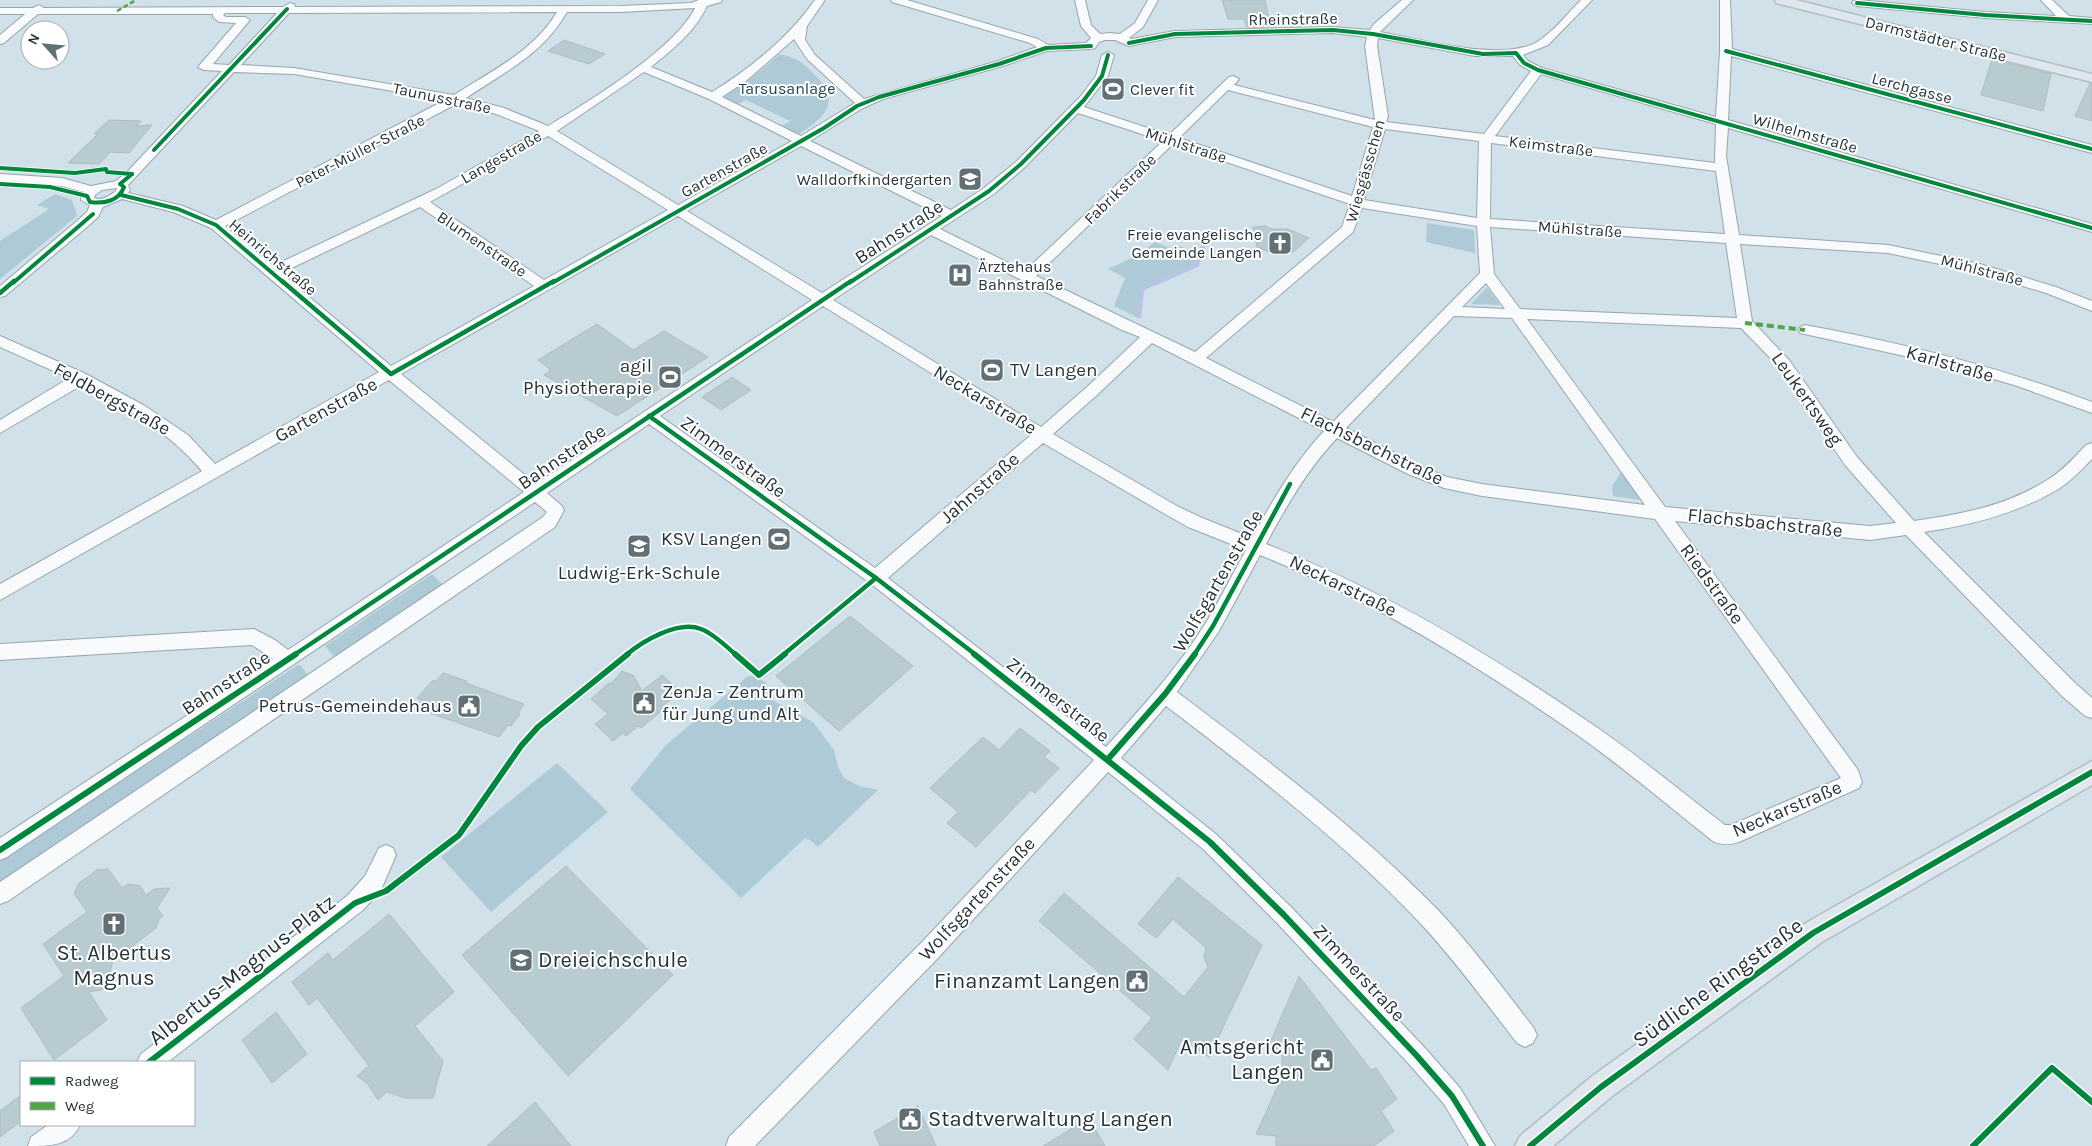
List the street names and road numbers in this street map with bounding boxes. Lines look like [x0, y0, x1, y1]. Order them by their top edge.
street label: Rheinstraße [1248, 9, 1338, 29]
street label: Darmstädter Straße [1863, 12, 2009, 66]
street label: Lerchgasse [1870, 68, 1954, 108]
street label: Taunusstraße [391, 78, 493, 118]
street label: Wilhelmstraße [1751, 109, 1859, 157]
street label: Peter-Müller-Straße [292, 110, 428, 192]
street label: Wiesgässchen [1341, 117, 1389, 225]
street label: Mühlstraße [1143, 123, 1229, 167]
street label: Langestraße [457, 126, 545, 188]
street label: Keimstraße [1508, 131, 1594, 161]
street label: Gartenstraße [677, 138, 771, 202]
street label: Fabrikstraße [1080, 150, 1160, 228]
street label: Bahnstraße [851, 195, 947, 269]
street label: Blumenstraße [434, 207, 530, 281]
street label: Heinrichstraße [225, 215, 321, 299]
street label: Mühlstraße [1537, 217, 1623, 241]
street label: Mühlstraße [1939, 250, 2025, 290]
street label: Karlstraße [1904, 341, 1996, 387]
street label: Leukertsweg [1767, 348, 1847, 450]
street label: Feldbergstraße [50, 358, 174, 440]
street label: Neckarstraße [929, 361, 1041, 439]
street label: Gartenstraße [271, 373, 381, 447]
street label: Flachsbachstraße [1297, 402, 1447, 490]
street label: Zimmerstraße [676, 411, 790, 503]
street label: Bahnstraße [514, 420, 610, 494]
street label: Jahnstraße [936, 448, 1024, 528]
street label: Flachsbachstraße [1686, 504, 1844, 542]
street label: Wolfsgartenstraße [1168, 506, 1268, 656]
street label: Riedstraße [1675, 539, 1749, 629]
street label: Neckarstraße [1286, 551, 1400, 621]
street label: Bahnstraße [178, 646, 274, 720]
street label: Zimmerstraße [1002, 653, 1114, 747]
street label: Neckarstraße [1729, 776, 1845, 842]
street label: Wolfsgartenstraße [914, 833, 1040, 965]
street label: Albertus-Magnus-Platz [143, 889, 341, 1051]
street label: Südliche Ringstraße [1628, 913, 1808, 1053]
street label: Zimmerstraße [1308, 920, 1410, 1026]

